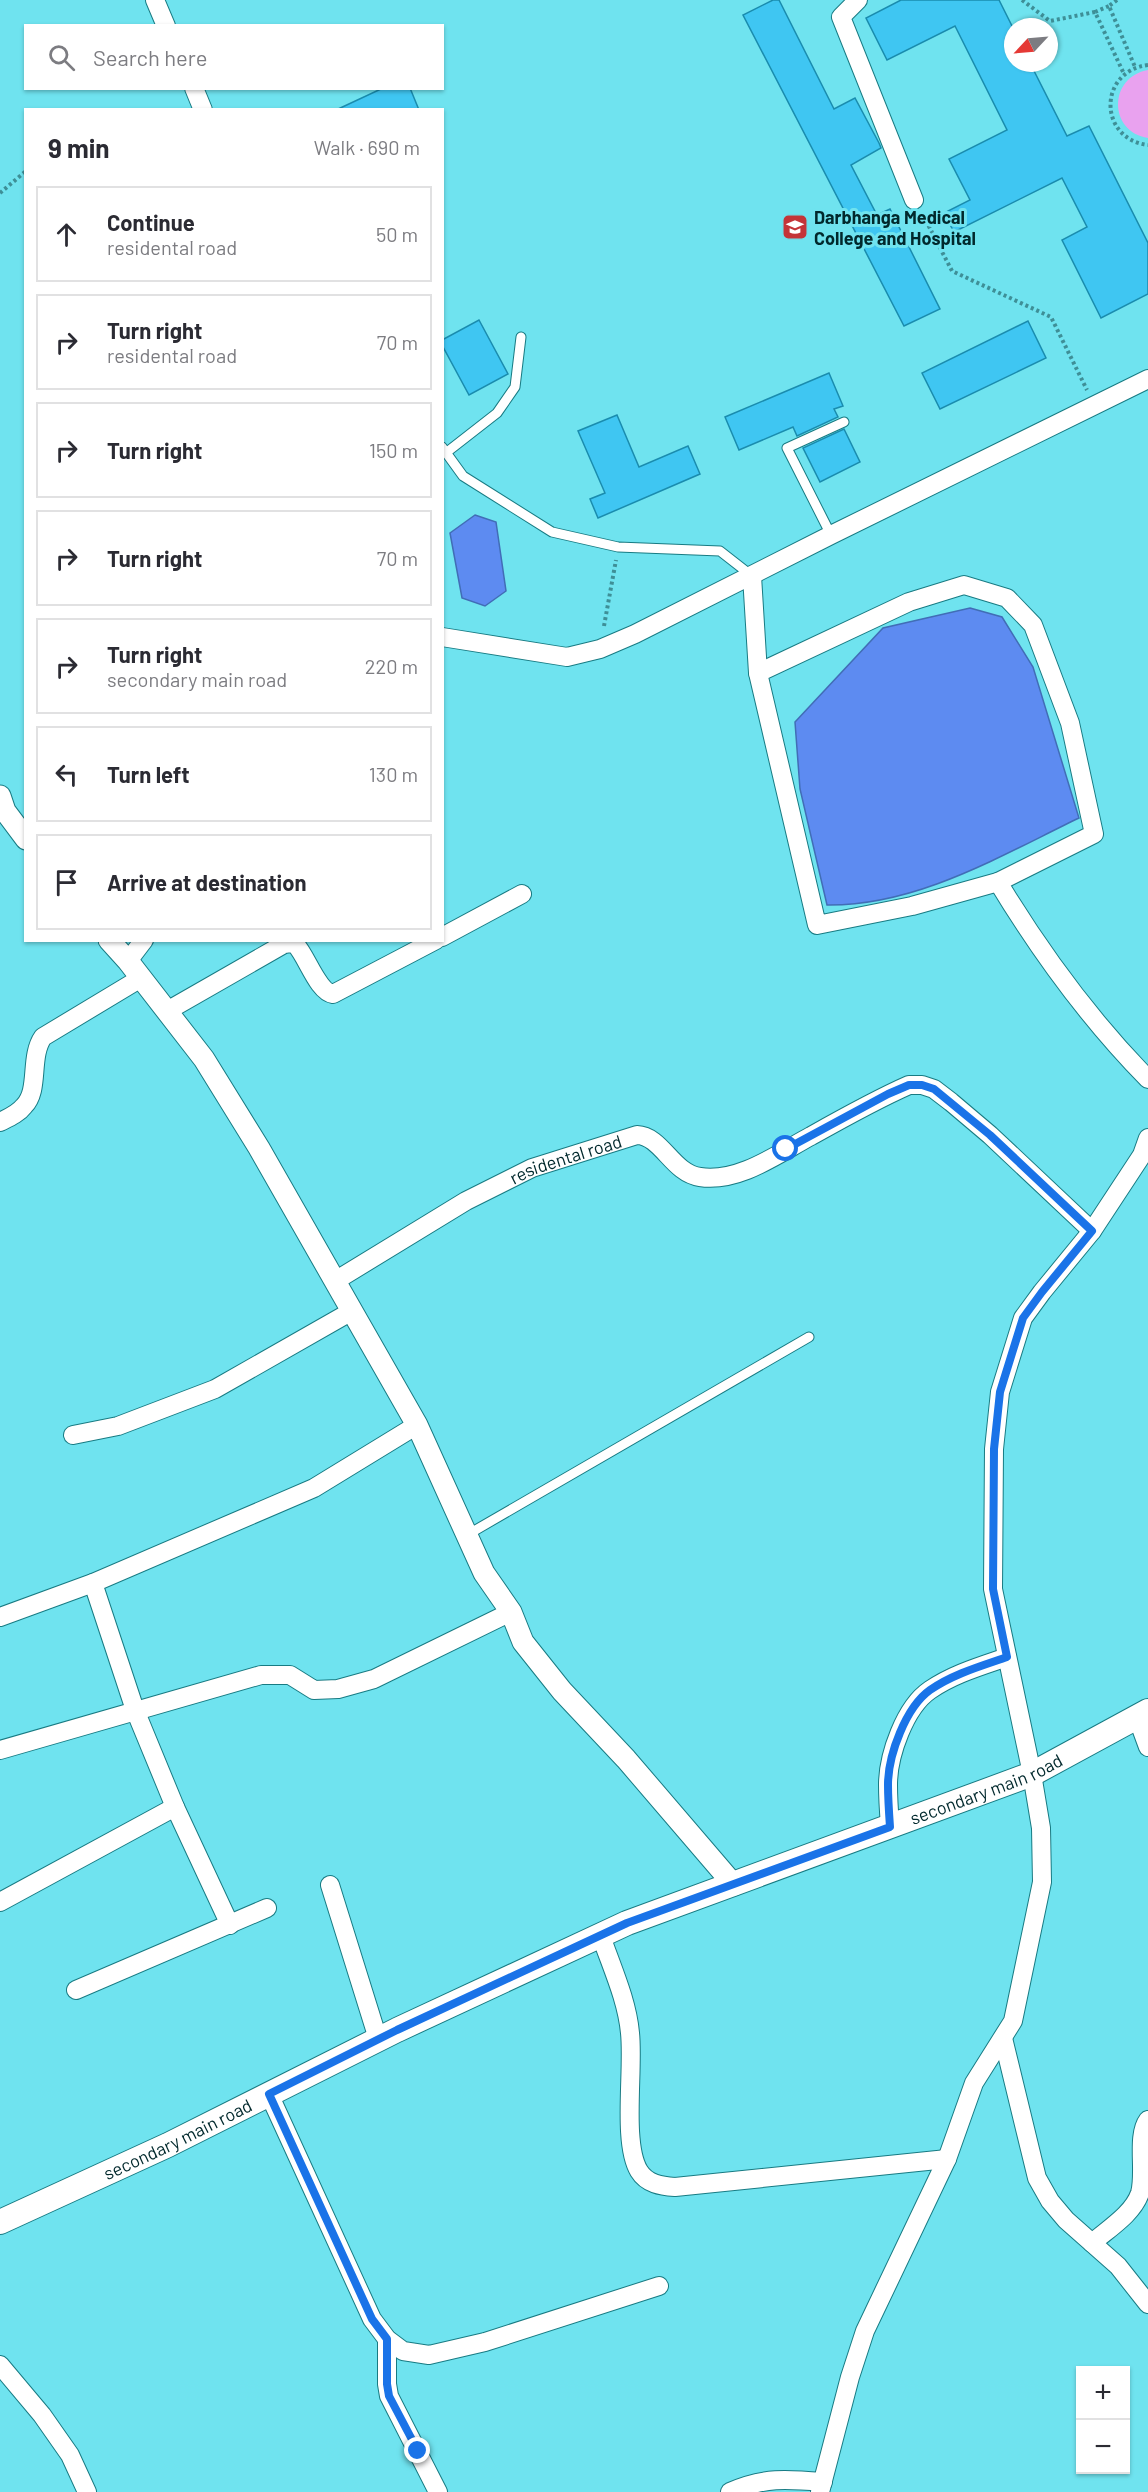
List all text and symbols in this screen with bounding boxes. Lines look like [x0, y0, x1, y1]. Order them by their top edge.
north arrow [1004, 18, 1058, 72]
search box [24, 24, 444, 90]
icon: search [45, 41, 78, 74]
text: Search here [93, 44, 207, 70]
text: 9 min [48, 132, 110, 163]
text: Walk · 690 m [314, 135, 420, 159]
place label: Darbhanga Medical College and Hospital [814, 206, 976, 249]
text: Continue [107, 209, 195, 235]
school or university icon: Darbhanga Medical College and Hospital [780, 212, 810, 242]
icon: ahead [50, 218, 83, 251]
text: 50 m [376, 222, 418, 246]
text: residental road [107, 235, 237, 259]
text: Turn right [107, 317, 202, 343]
icon: right [50, 326, 83, 359]
text: 70 m [377, 330, 418, 354]
text: residental road [107, 343, 237, 367]
icon: right [50, 434, 83, 467]
text: Turn right [107, 437, 202, 463]
text: 150 m [369, 438, 418, 462]
icon: right [50, 542, 83, 575]
text: Turn right [107, 545, 202, 571]
text: 70 m [377, 546, 418, 570]
text: Turn right [107, 641, 202, 667]
icon: right [50, 650, 83, 683]
text: 220 m [365, 654, 418, 678]
text: secondary main road [107, 667, 287, 691]
icon: left [50, 758, 83, 791]
text: Turn left [107, 761, 190, 787]
text: 130 m [369, 762, 418, 786]
icon: arrive [50, 866, 83, 899]
text: Arrive at destination [107, 869, 306, 895]
street label: residental road [506, 1130, 624, 1189]
route start [772, 1135, 798, 1161]
street label: secondary main road [907, 1749, 1066, 1829]
street label: secondary main road [100, 2094, 255, 2184]
map controls [1076, 2366, 1130, 2474]
button: + [1076, 2366, 1130, 2420]
button: − [1076, 2420, 1130, 2474]
route end [404, 2437, 430, 2463]

